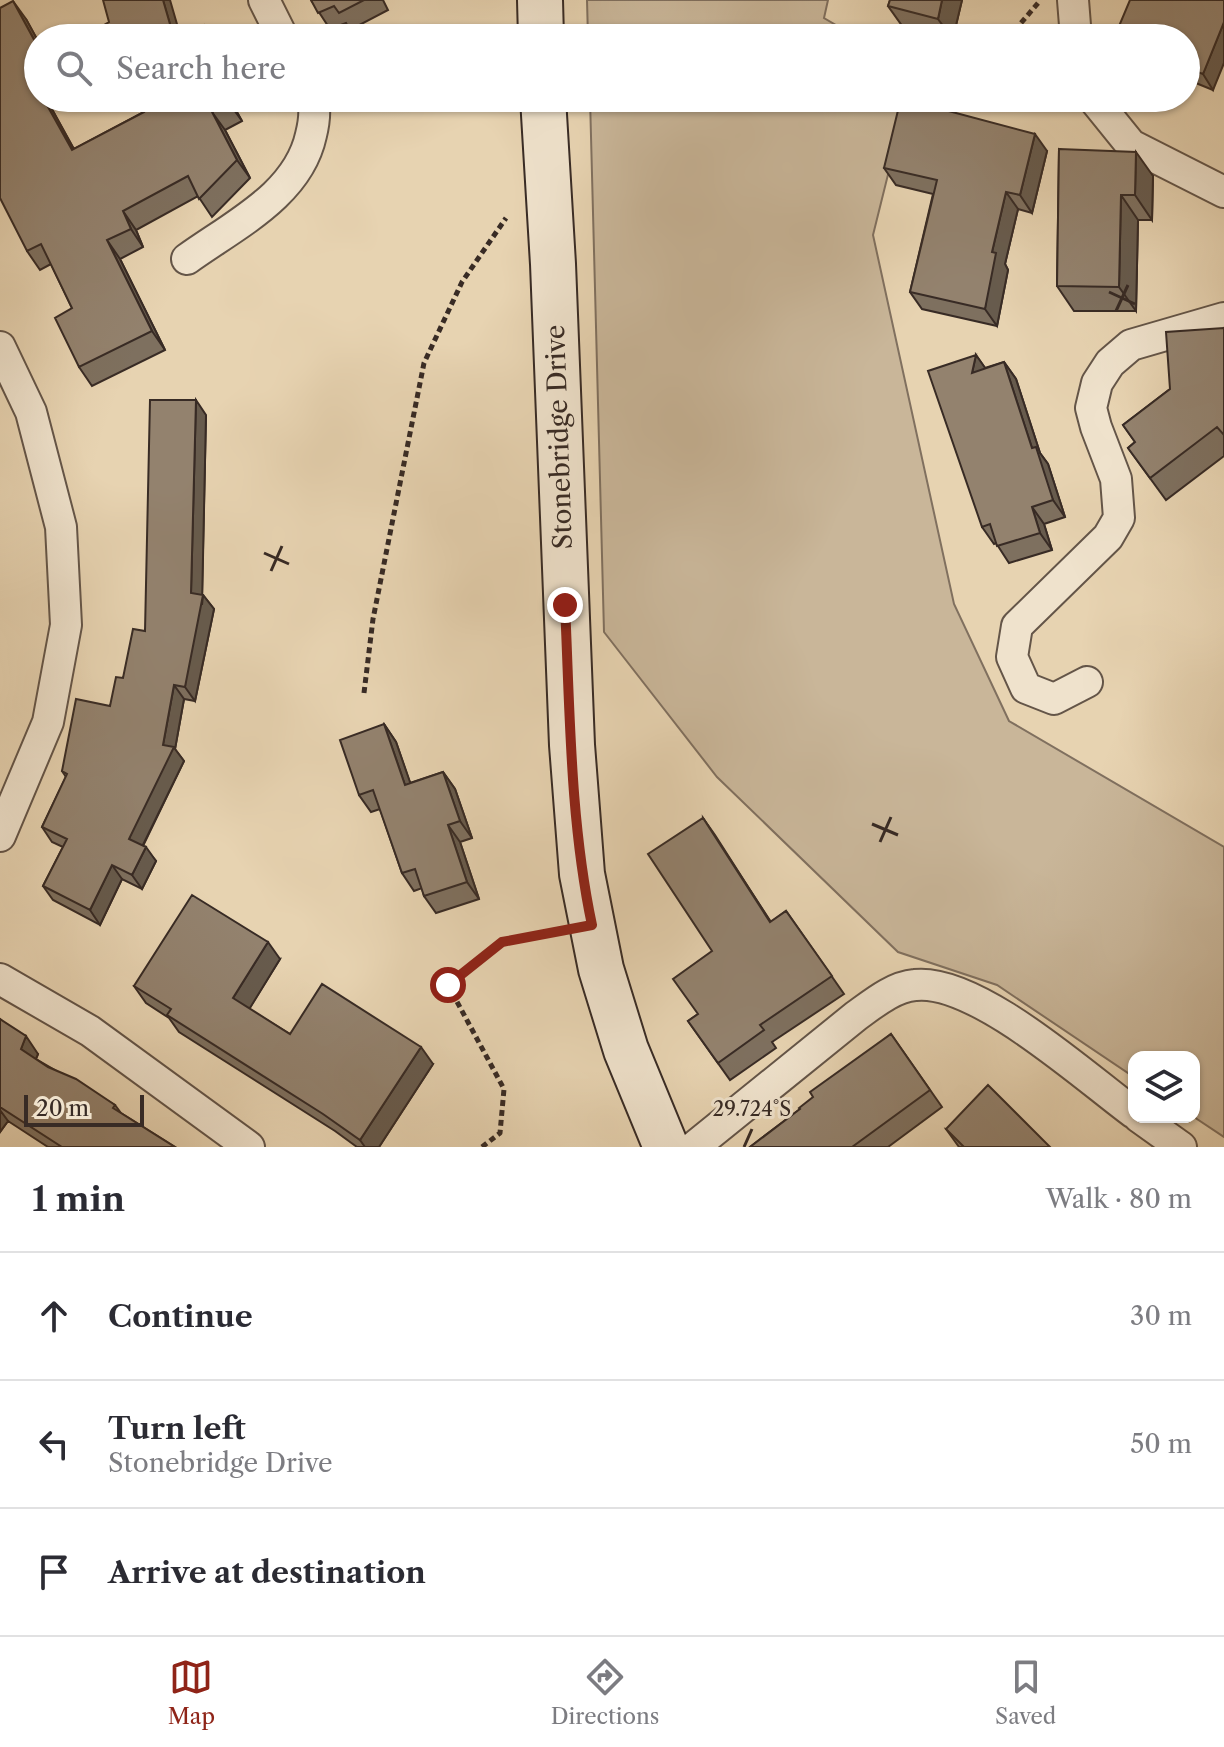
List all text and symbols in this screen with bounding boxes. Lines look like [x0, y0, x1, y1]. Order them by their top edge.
search box [24, 24, 1200, 112]
icon: search [52, 46, 96, 90]
text: Search here [116, 50, 286, 87]
street label: Stonebridge Drive [539, 324, 579, 550]
route end [547, 587, 583, 623]
route start [430, 967, 466, 1003]
map controls [1128, 1051, 1200, 1123]
button: layers [1128, 1051, 1200, 1123]
scale bar [24, 1091, 144, 1127]
text: 20 m [36, 1095, 89, 1122]
text: 29.724°S [713, 1097, 791, 1121]
text: 1 min [32, 1178, 125, 1220]
text: Walk · 80 m [1046, 1183, 1192, 1215]
icon: ahead [32, 1294, 76, 1338]
text: Continue [108, 1298, 253, 1335]
text: 30 m [1130, 1300, 1192, 1332]
text: Turn left [108, 1410, 245, 1447]
icon: left [32, 1422, 76, 1466]
text: 50 m [1130, 1428, 1192, 1460]
text: Stonebridge Drive [108, 1447, 333, 1479]
icon: arrive [32, 1550, 76, 1594]
text: Arrive at destination [108, 1554, 426, 1591]
tab: Map [168, 1655, 215, 1730]
tab: Directions [551, 1655, 659, 1730]
tab: Saved [995, 1655, 1056, 1730]

